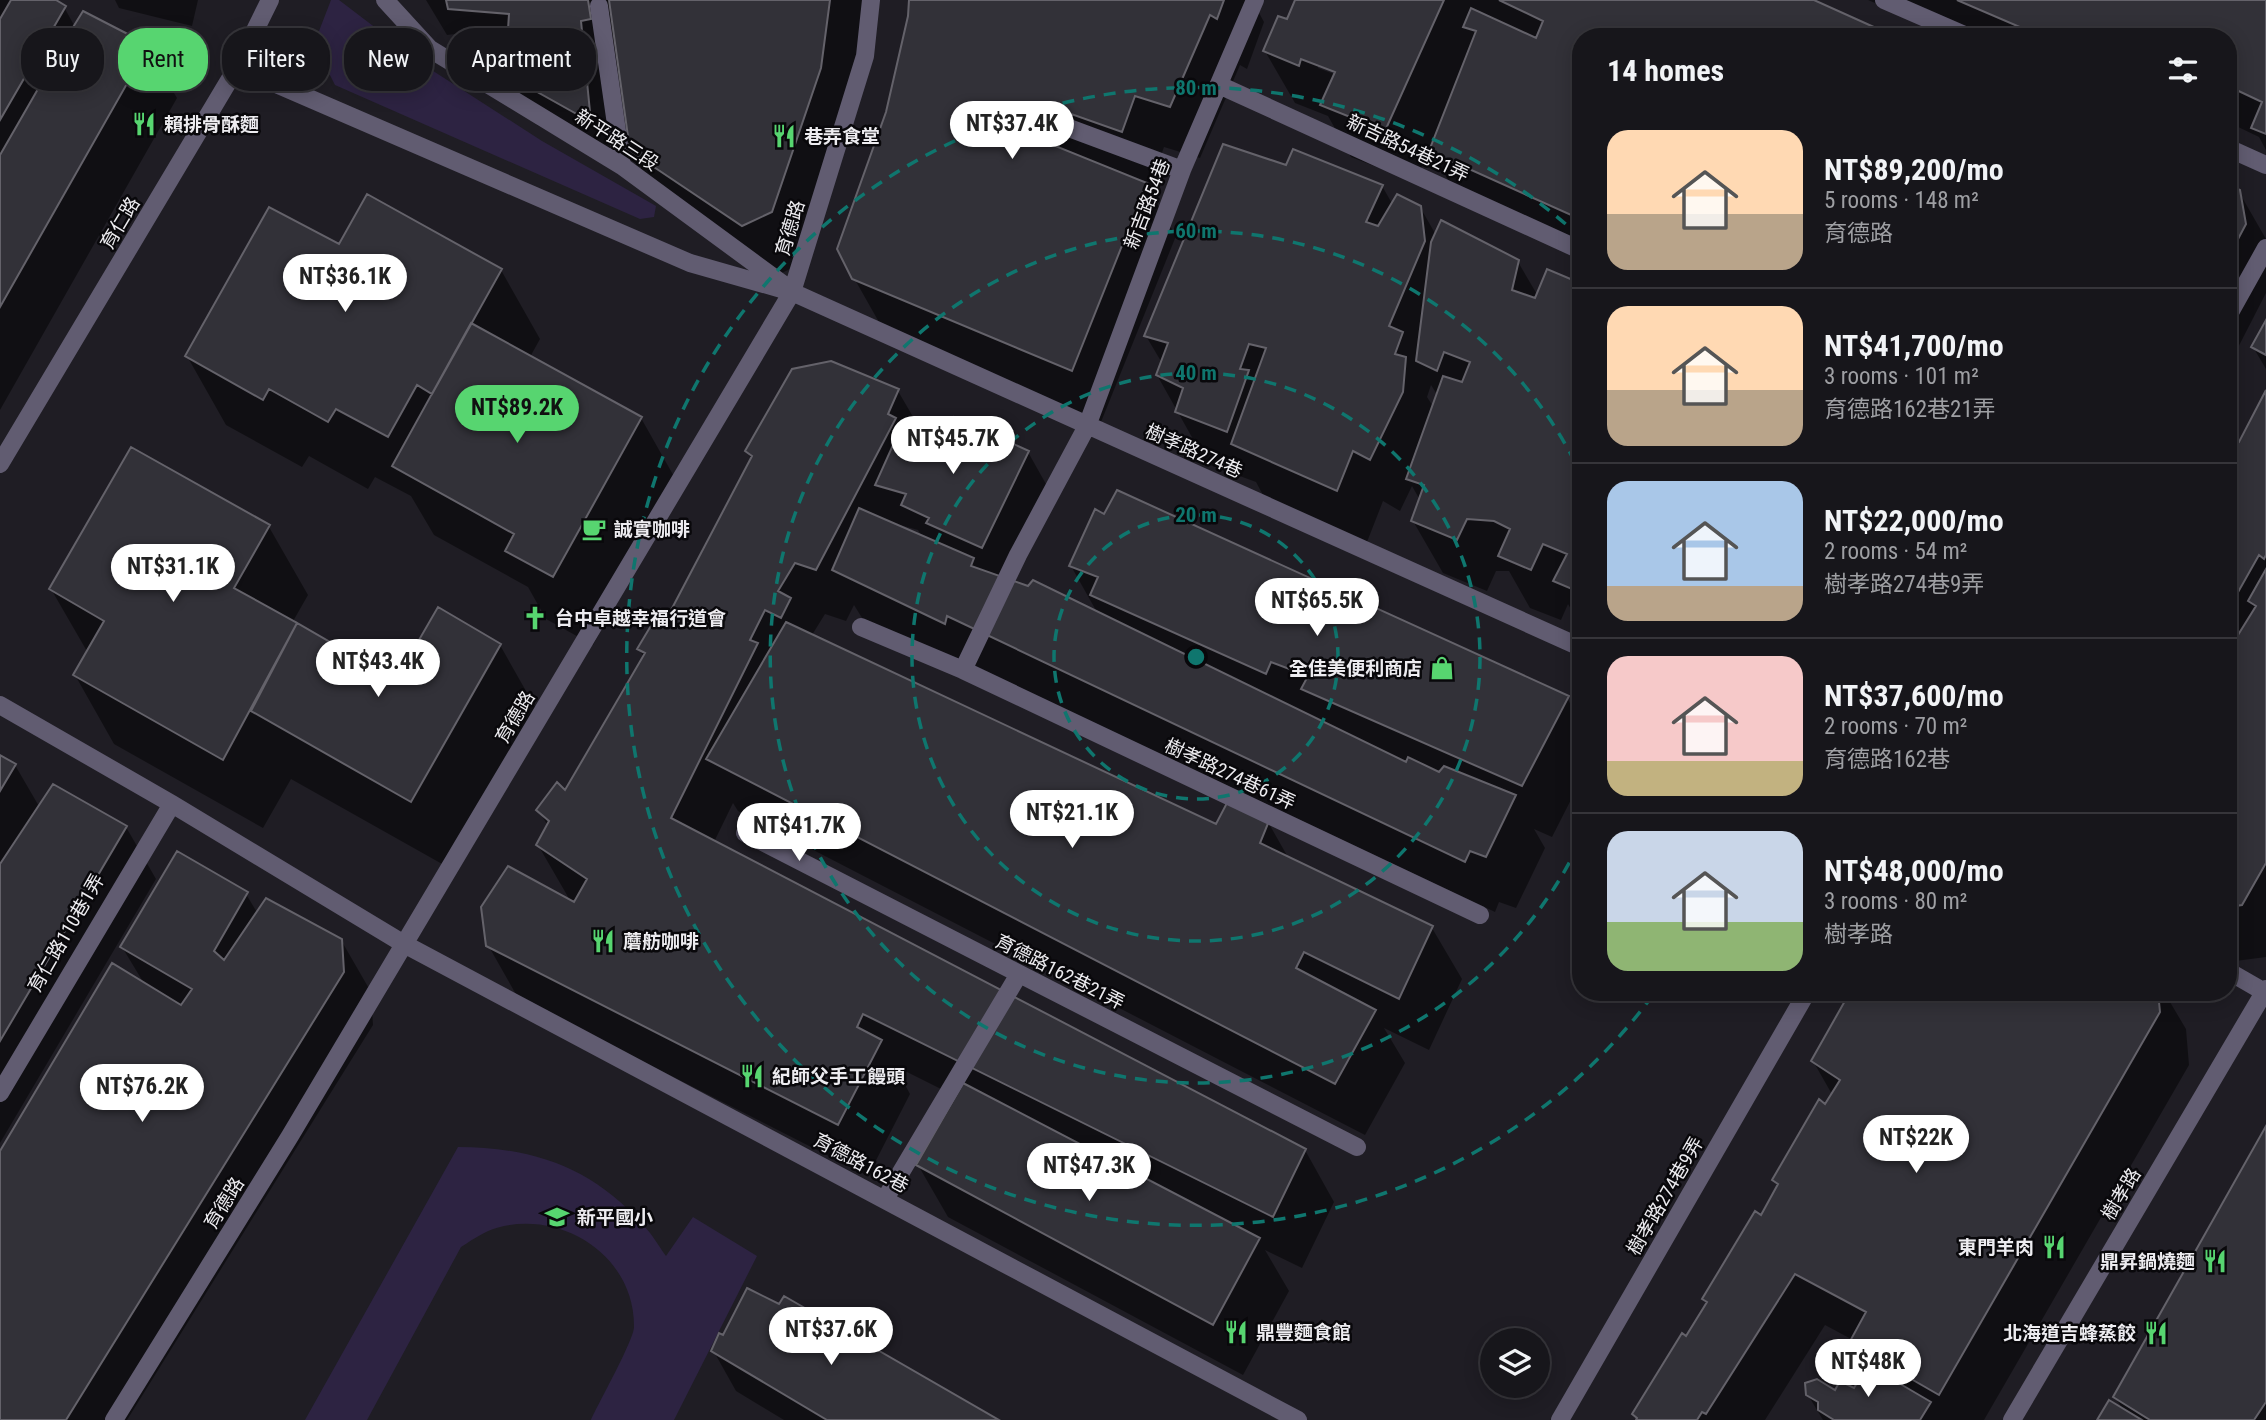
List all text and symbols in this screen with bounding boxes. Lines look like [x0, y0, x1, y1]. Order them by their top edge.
chip: Buy [21, 28, 104, 91]
chip: Rent [118, 28, 208, 91]
chip: Filters [222, 28, 330, 91]
chip: New [344, 28, 433, 91]
chip: Apartment [447, 28, 596, 91]
icon: filters [2164, 51, 2202, 89]
text: 14 homes [1607, 53, 1724, 88]
text: 80 m [1175, 76, 1217, 100]
pin: NT$37.4K [940, 102, 1084, 161]
street label: 新平路三段 [571, 104, 663, 176]
restaurant icon: 賴排骨酥麵 [130, 110, 158, 138]
text: NT$37.4K [966, 110, 1058, 137]
street label: 新吉路54巷21弄 [1343, 110, 1473, 186]
place label: 賴排骨酥麵 [164, 113, 259, 136]
restaurant icon: 巷弄食堂 [770, 122, 798, 150]
place label: 巷弄食堂 [804, 125, 880, 148]
text: NT$89,200/mo [1824, 152, 2004, 187]
street label: 新吉路54巷 [1119, 156, 1175, 252]
icon: home [1663, 158, 1747, 242]
text: 5 rooms · 148 m² [1824, 187, 1979, 214]
street label: 育仁路 [95, 193, 145, 253]
street label: 育德路 [771, 197, 809, 259]
text: 60 m [1175, 219, 1217, 243]
text: 育德路 [1824, 220, 1893, 247]
pin: NT$36.1K [273, 254, 417, 314]
text: NT$36.1K [299, 263, 391, 290]
text: NT$41,700/mo [1824, 328, 2004, 363]
icon: home [1663, 334, 1747, 418]
text: 40 m [1175, 361, 1217, 385]
text: 3 rooms · 101 m² [1824, 363, 1979, 390]
pin: NT$89.2K [445, 386, 589, 445]
text: NT$89.2K [471, 394, 563, 421]
text: 育德路162巷21弄 [1824, 396, 1996, 423]
pin: NT$45.7K [881, 416, 1025, 476]
street label: 樹孝路274巷 [1142, 419, 1246, 483]
text: NT$45.7K [907, 425, 999, 452]
text: 20 m [1175, 503, 1217, 527]
text: NT$22,000/mo [1824, 503, 2004, 538]
icon: home [1663, 509, 1747, 593]
cafe icon: 誠實咖啡 [580, 515, 608, 543]
place label: 誠實咖啡 [614, 518, 690, 541]
text: 2 rooms · 54 m² [1824, 538, 1967, 565]
pin: NT$31.1K [101, 544, 245, 604]
text: NT$31.1K [127, 553, 219, 580]
text: 樹孝路274巷9弄 [1824, 571, 1984, 598]
pin: NT$65.5K [1245, 578, 1389, 638]
text: NT$65.5K [1271, 587, 1363, 614]
church icon: 台中卓越幸福行道會 [521, 604, 549, 632]
place label: 台中卓越幸福行道會 [555, 607, 726, 630]
pin: NT$43.4K [306, 640, 450, 699]
centre of rings [1184, 645, 1208, 669]
text: NT$43.4K [332, 648, 424, 675]
shop icon: 全佳美便利商店 [1428, 654, 1456, 682]
place label: 全佳美便利商店 [1289, 657, 1422, 680]
text: NT$37,600/mo [1824, 678, 2004, 713]
icon: home [1663, 684, 1747, 768]
street label: 育德路 [490, 687, 540, 747]
text: 2 rooms · 70 m² [1824, 713, 1967, 740]
street label: 樹孝路274巷61弄 [1161, 734, 1299, 814]
text: 育德路162巷 [1824, 746, 1950, 773]
pin: NT$21.1K [1000, 790, 1144, 850]
text: NT$21.1K [1026, 799, 1118, 826]
pin: NT$41.7K [727, 804, 871, 863]
text: NT$41.7K [753, 812, 845, 839]
text: NT$48,000/mo [1824, 853, 2004, 888]
icon: home [1663, 859, 1747, 943]
street label: 育仁路110巷1弄 [23, 870, 109, 996]
text: 3 rooms · 80 m² [1824, 888, 1967, 915]
text: 樹孝路 [1824, 921, 1893, 948]
restaurant icon: 蘑舫咖啡 [589, 927, 617, 955]
place label: 蘑舫咖啡 [623, 930, 699, 953]
street label: 育德路162巷21弄 [992, 930, 1128, 1014]
restaurant icon: 紀師父手工饅頭 [738, 1062, 766, 1090]
pin: NT$76.2K [70, 1064, 214, 1124]
place label: 紀師父手工饅頭 [772, 1065, 905, 1088]
text: NT$76.2K [96, 1073, 188, 1100]
pin: NT$22K [1859, 1116, 1973, 1175]
text: NT$22K [1879, 1124, 1953, 1151]
street label: 育德路162巷 [810, 1128, 912, 1198]
street label: 樹孝路274巷9弄 [1622, 1133, 1708, 1259]
pin: NT$47.3K [1017, 1144, 1161, 1203]
text: NT$47.3K [1043, 1152, 1135, 1179]
street label: 樹孝路 [2096, 1164, 2146, 1224]
street label: 育德路 [199, 1173, 249, 1233]
school or university icon: 新平國小 [543, 1203, 571, 1231]
place label: 新平國小 [577, 1206, 653, 1229]
restaurant icon: 東門羊肉 [2040, 1233, 2068, 1261]
place label: 東門羊肉 [1958, 1236, 2034, 1259]
restaurant icon: 鼎昇鍋燒麵 [2201, 1247, 2229, 1275]
place label: 鼎昇鍋燒麵 [2100, 1250, 2195, 1273]
pin: NT$37.6K [759, 1308, 903, 1367]
text: NT$37.6K [785, 1316, 877, 1343]
restaurant icon: 鼎豐麵食館 [1222, 1318, 1250, 1346]
restaurant icon: 北海道吉蜂蒸餃 [2142, 1319, 2170, 1347]
place label: 鼎豐麵食館 [1256, 1321, 1351, 1344]
place label: 北海道吉蜂蒸餃 [2003, 1322, 2136, 1345]
map controls [1480, 1328, 1550, 1398]
button: layers [1480, 1328, 1550, 1398]
pin: NT$48K [1811, 1340, 1925, 1399]
text: NT$48K [1831, 1348, 1905, 1375]

